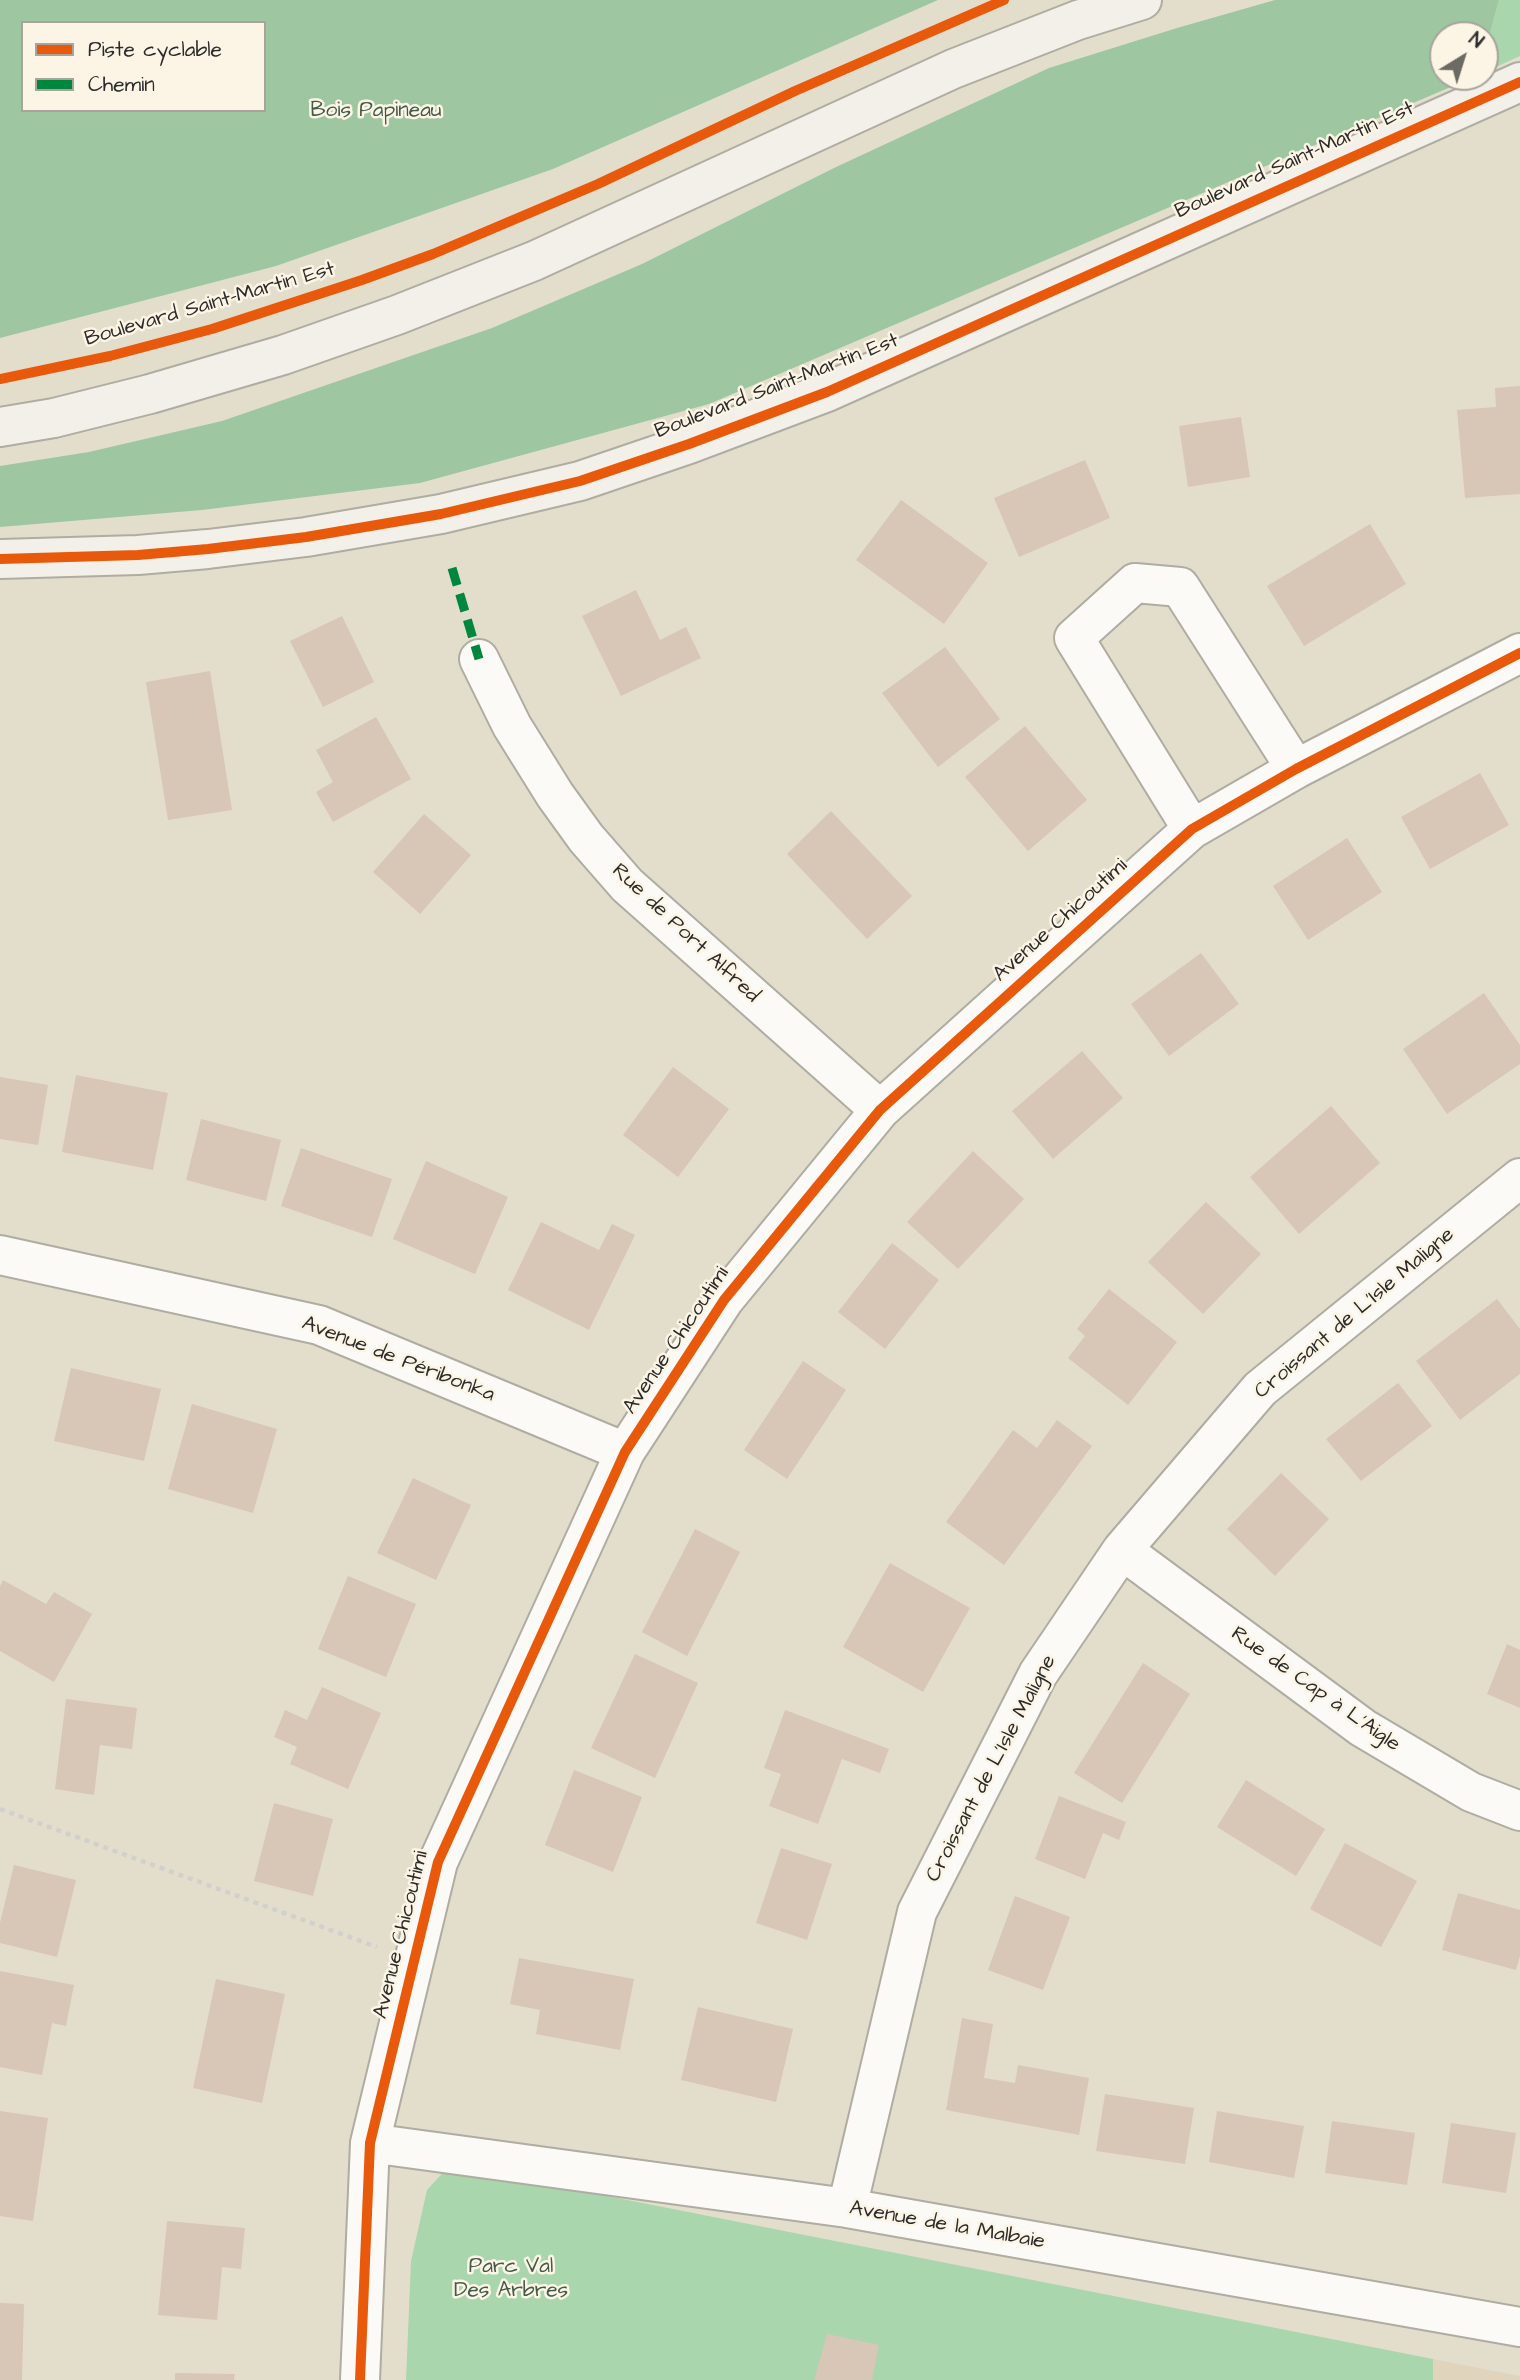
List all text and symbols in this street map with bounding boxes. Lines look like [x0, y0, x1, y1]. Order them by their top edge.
legend [21, 21, 266, 112]
north arrow [1429, 21, 1499, 91]
text: N [1463, 26, 1489, 55]
text: Piste cyclable [88, 35, 222, 64]
text: Chemin [88, 70, 155, 99]
street label: Boulevard Saint-Martin Est [1172, 97, 1418, 225]
park label: Bois Papineau [310, 99, 442, 125]
street label: Boulevard Saint-Martin Est [82, 257, 338, 353]
street label: Boulevard Saint-Martin Est [652, 329, 902, 445]
street label: Avenue Chicoutimi [989, 854, 1133, 988]
street label: Rue de Port Alfred [606, 859, 764, 1009]
street label: Croissant de L'Isle Maligne [1250, 1223, 1460, 1405]
street label: Avenue Chicoutimi [618, 1263, 736, 1419]
street label: Avenue de Péribonka [298, 1312, 498, 1408]
street label: Rue de Cap à L'Aigle [1226, 1622, 1404, 1758]
street label: Croissant de L'Isle Maligne [921, 1651, 1063, 1887]
street label: Avenue Chicoutimi [369, 1848, 435, 2022]
street label: Avenue de la Malbaie [847, 2196, 1047, 2256]
park label: Parc Val Des Arbres [454, 2255, 568, 2305]

